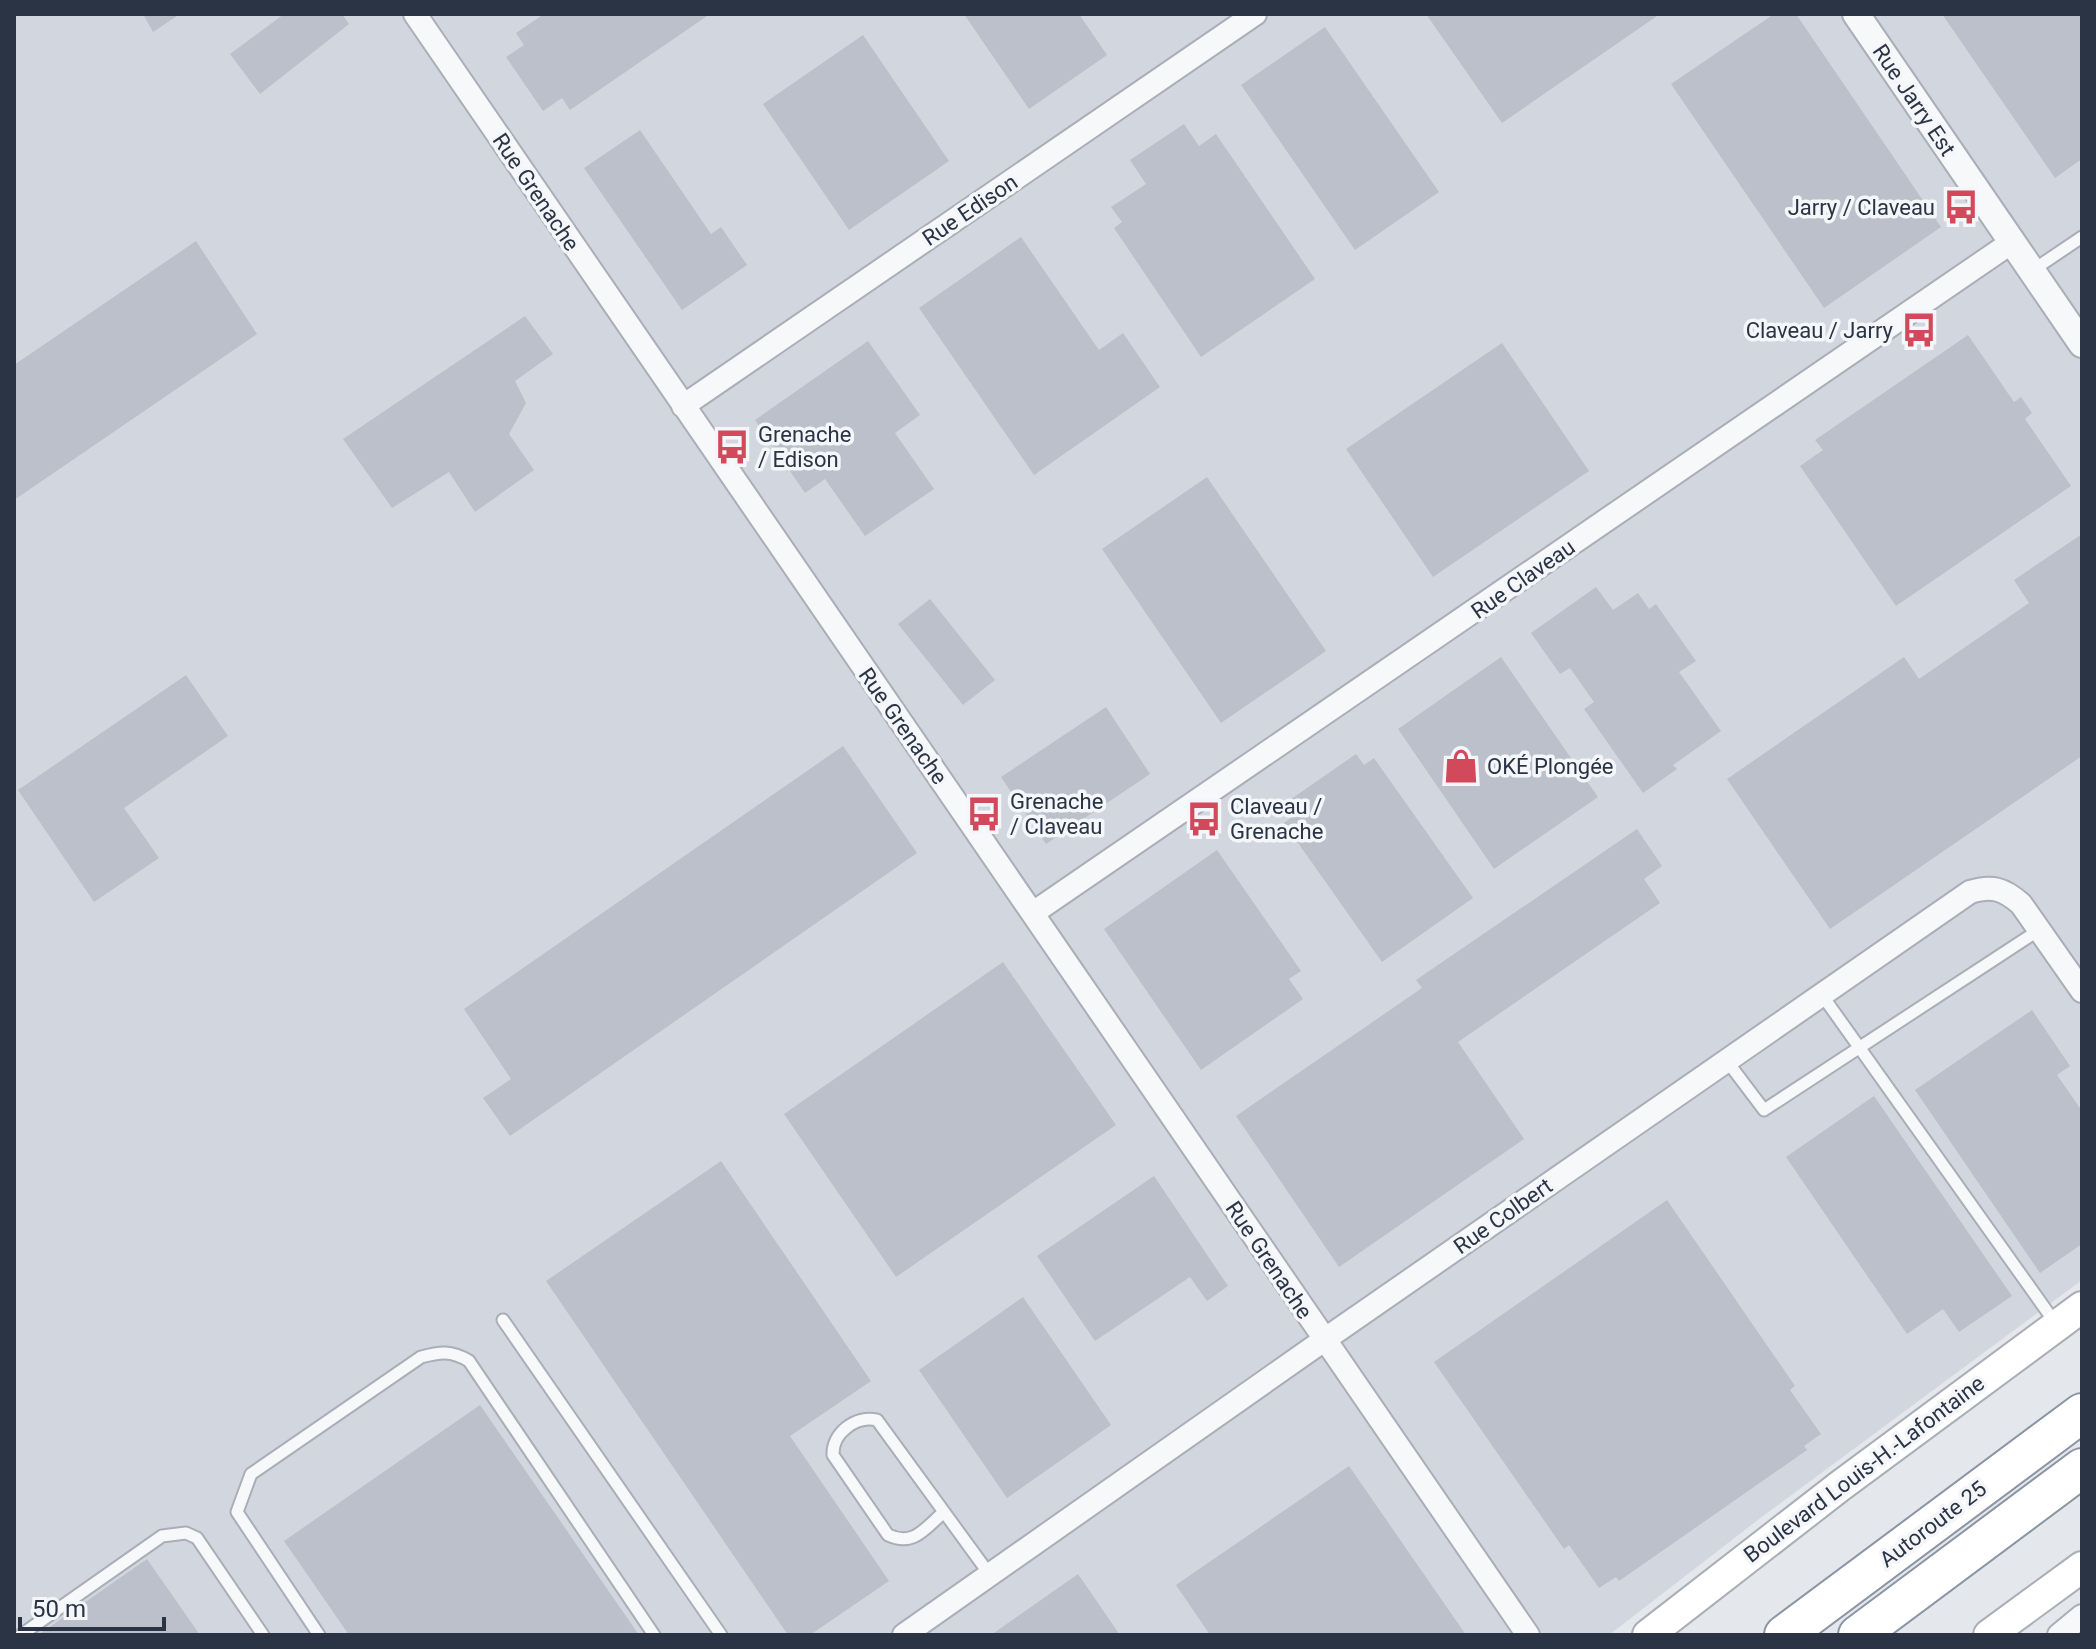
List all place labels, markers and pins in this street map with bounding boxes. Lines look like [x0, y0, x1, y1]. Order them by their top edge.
bus stop icon: Jarry / Claveau [1942, 188, 1980, 226]
place label: Jarry / Claveau [1788, 195, 1935, 220]
bus stop icon: Claveau / Jarry [1900, 311, 1938, 349]
place label: Claveau / Jarry [1746, 318, 1894, 343]
place label: Grenache / Edison [758, 422, 851, 472]
bus stop icon: Grenache / Edison [713, 428, 751, 466]
shop icon: OKÉ Plongée [1442, 747, 1480, 785]
place label: OKÉ Plongée [1487, 754, 1614, 779]
place label: Grenache / Claveau [1010, 789, 1103, 839]
place label: Claveau / Grenache [1230, 794, 1323, 844]
bus stop icon: Grenache / Claveau [965, 795, 1003, 833]
bus stop icon: Claveau / Grenache [1185, 800, 1223, 838]

